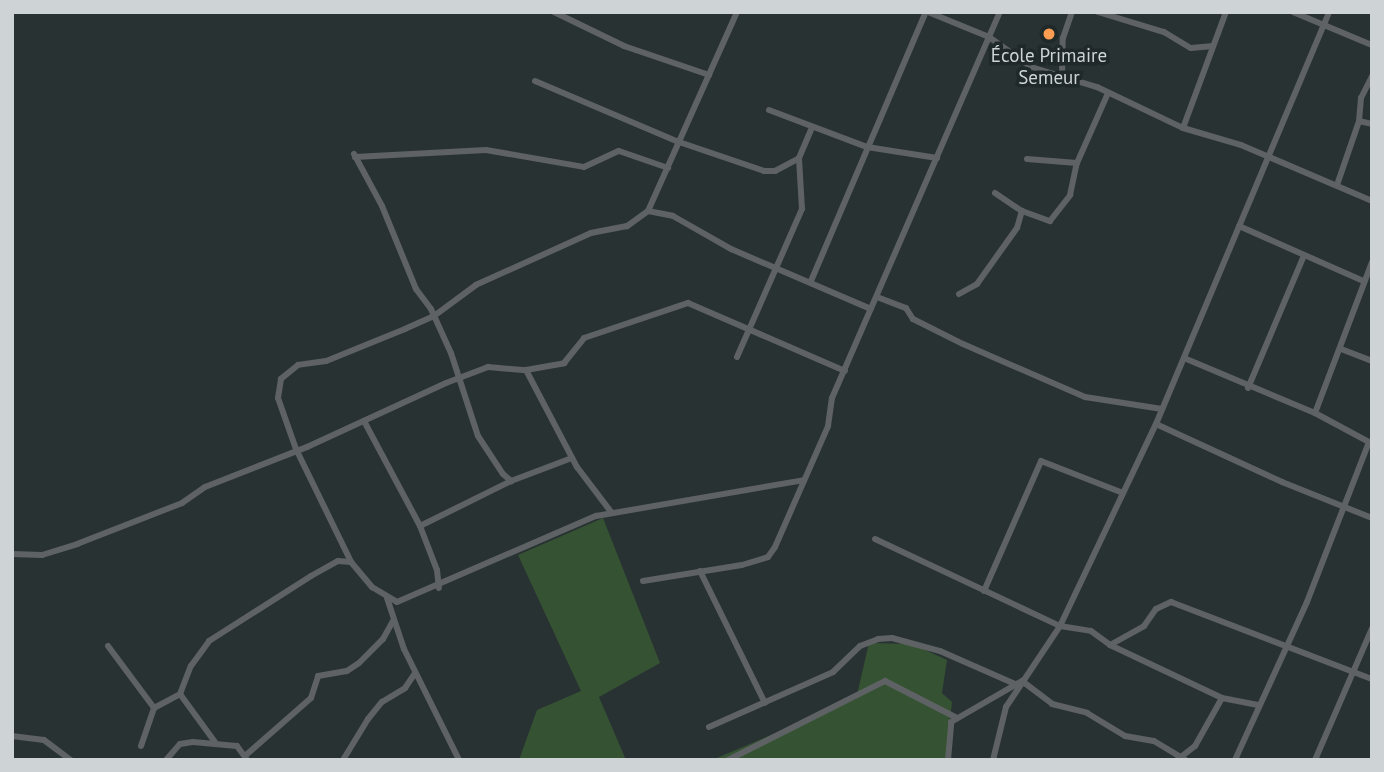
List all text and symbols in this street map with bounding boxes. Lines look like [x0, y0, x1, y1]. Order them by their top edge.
marker: École Primaire Semeur [1041, 26, 1057, 42]
place label: École Primaire Semeur [991, 45, 1107, 89]

